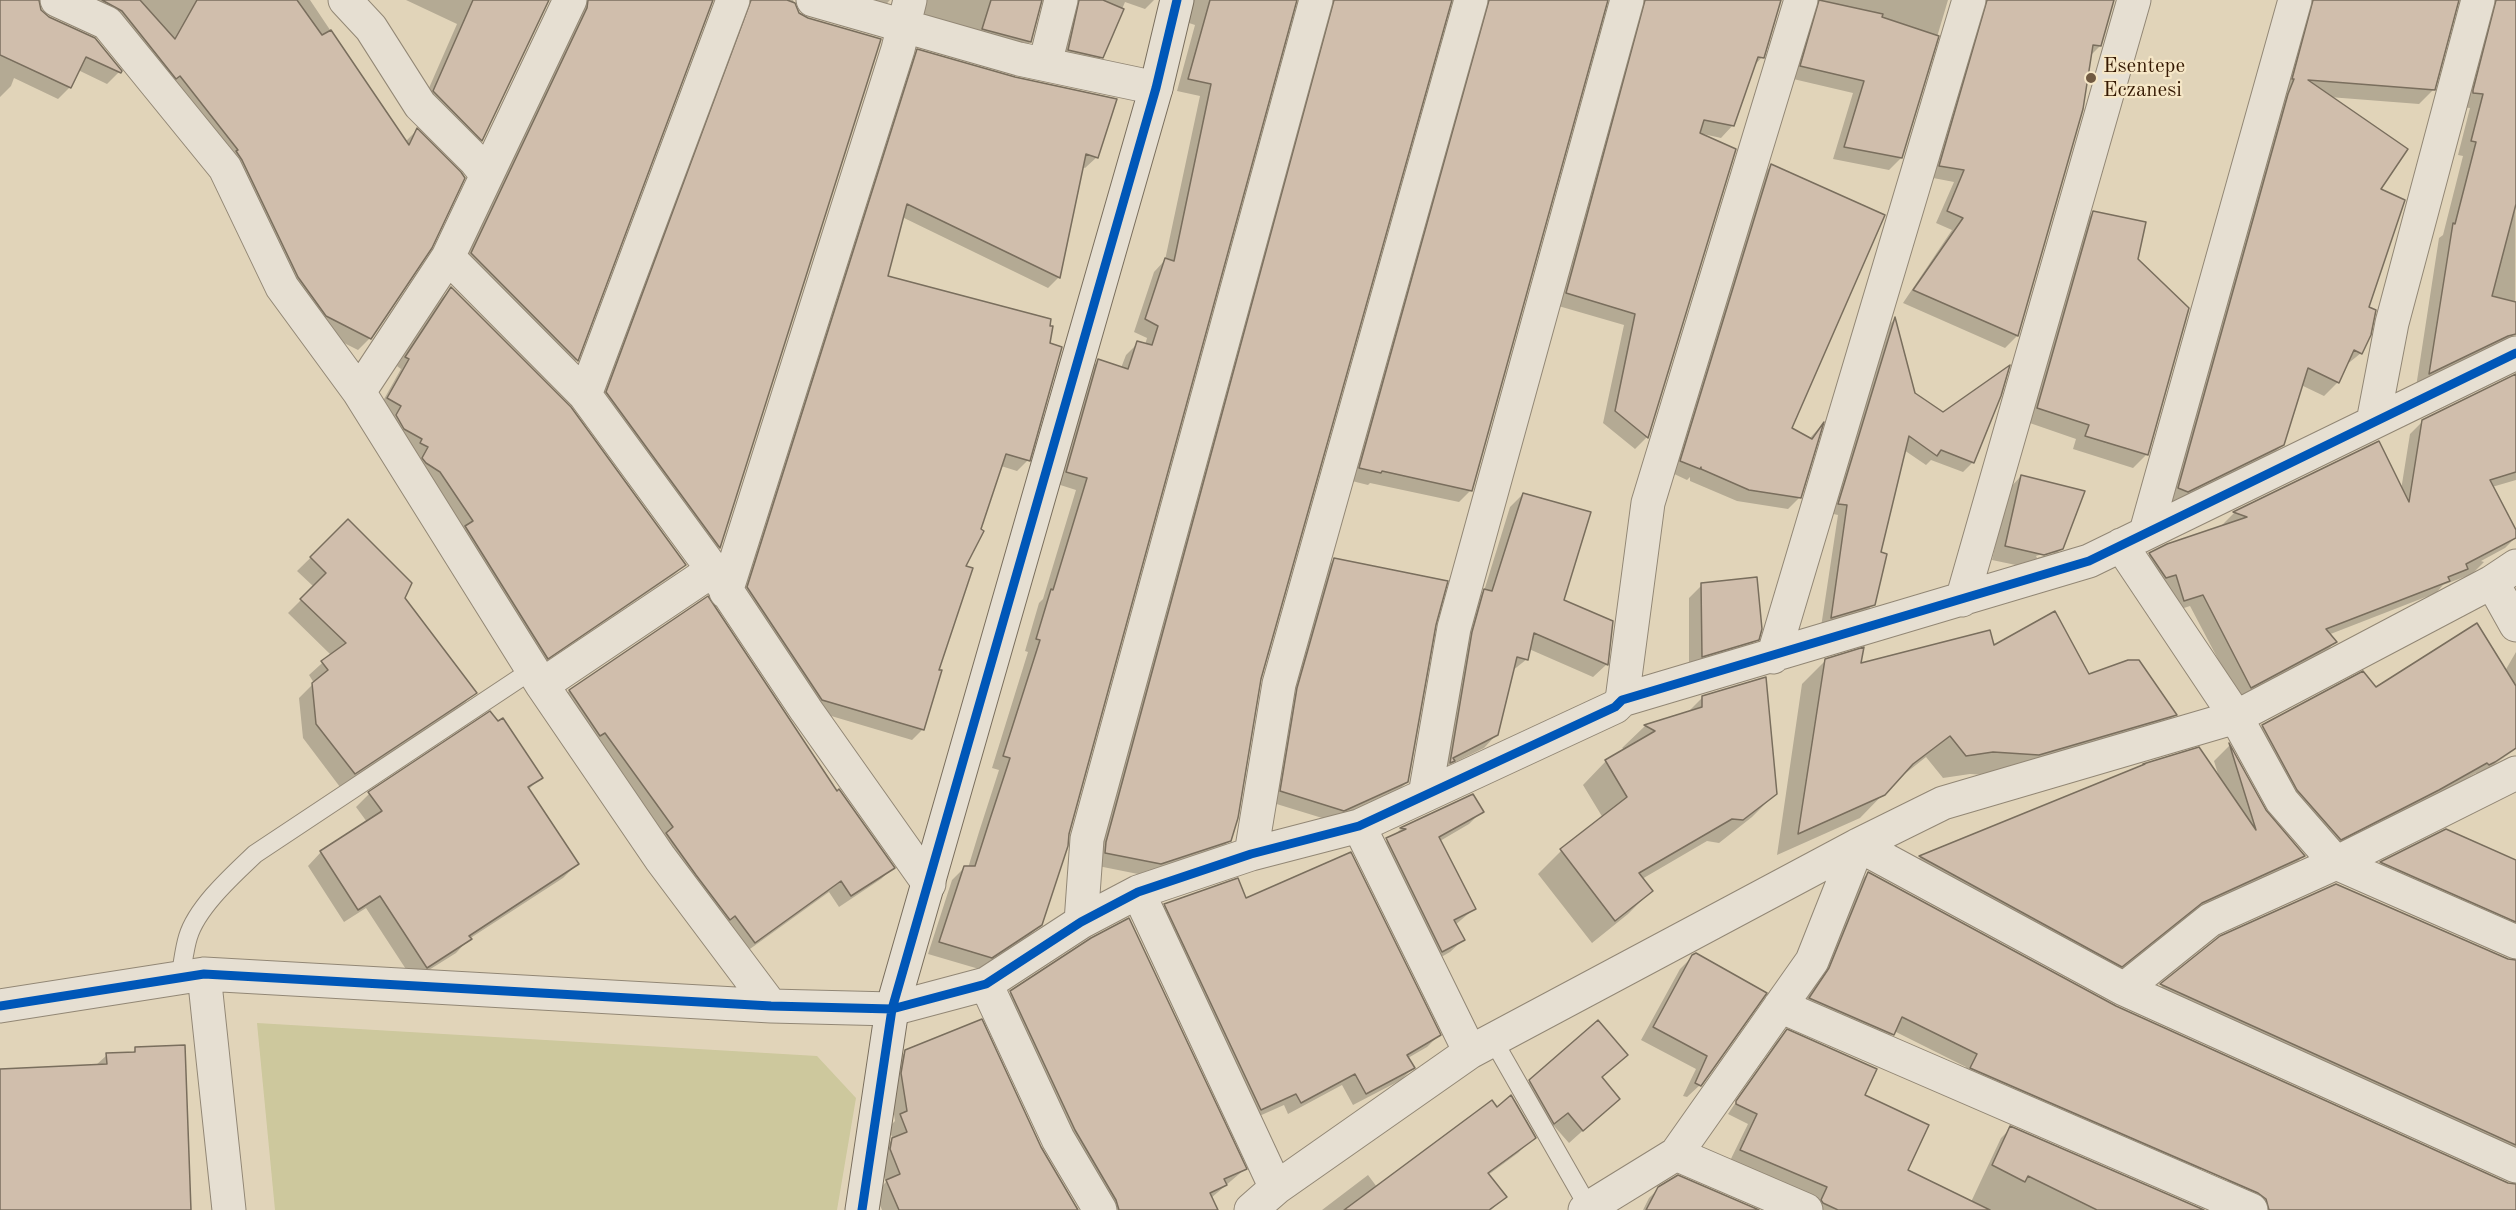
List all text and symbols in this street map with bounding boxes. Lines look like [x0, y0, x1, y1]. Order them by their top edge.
place label: Esentepe Eczanesi [2103, 53, 2185, 103]
marker: Esentepe Eczanesi [2084, 71, 2098, 85]

